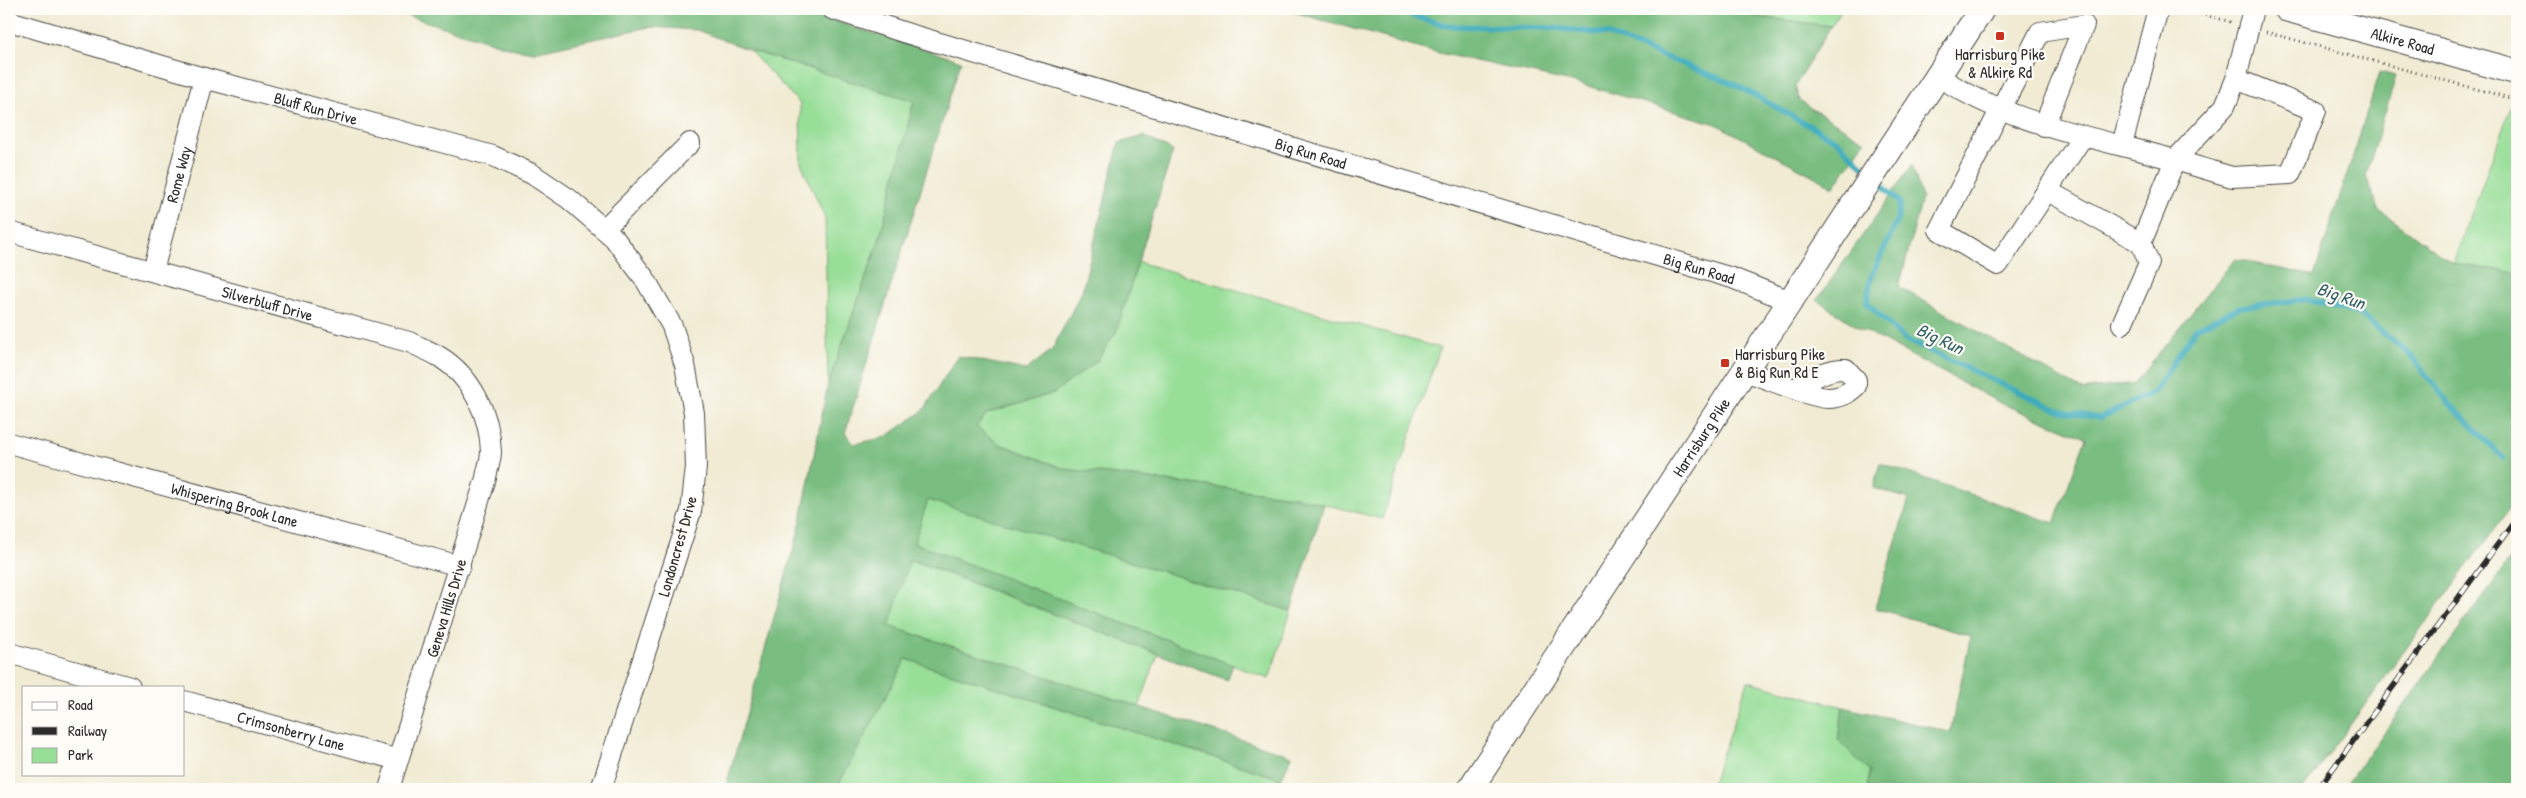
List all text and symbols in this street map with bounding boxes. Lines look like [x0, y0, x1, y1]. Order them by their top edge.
street label: Alkire Road [2369, 22, 2437, 60]
marker: Harrisburg Pike & Alkire Rd [1994, 30, 2006, 42]
place label: Harrisburg Pike & Alkire Rd [1955, 43, 2046, 83]
street label: Bluff Run Drive [272, 86, 361, 130]
street label: Big Run Road [1272, 132, 1349, 174]
street label: Rome Way [161, 143, 197, 205]
street label: Big Run Road [1661, 247, 1737, 289]
water label: Big Run [2314, 276, 2370, 316]
street label: Silverbluff Drive [219, 280, 316, 326]
water label: Big Run [1913, 317, 1969, 361]
place label: Harrisburg Pike & Big Run Rd E [1735, 343, 1826, 383]
marker: Harrisburg Pike & Big Run Rd E [1719, 357, 1731, 369]
street label: Harrisburg Pike [1667, 393, 1735, 481]
street label: Whispering Brook Lane [169, 477, 301, 533]
street label: Londoncrest Drive [652, 493, 702, 599]
street label: Geneva Hills Drive [421, 555, 472, 660]
legend [22, 686, 185, 776]
text: Road [68, 694, 93, 715]
street label: Crimsonberry Lane [235, 705, 348, 756]
text: Railway [68, 720, 107, 741]
text: Park [68, 744, 93, 765]

